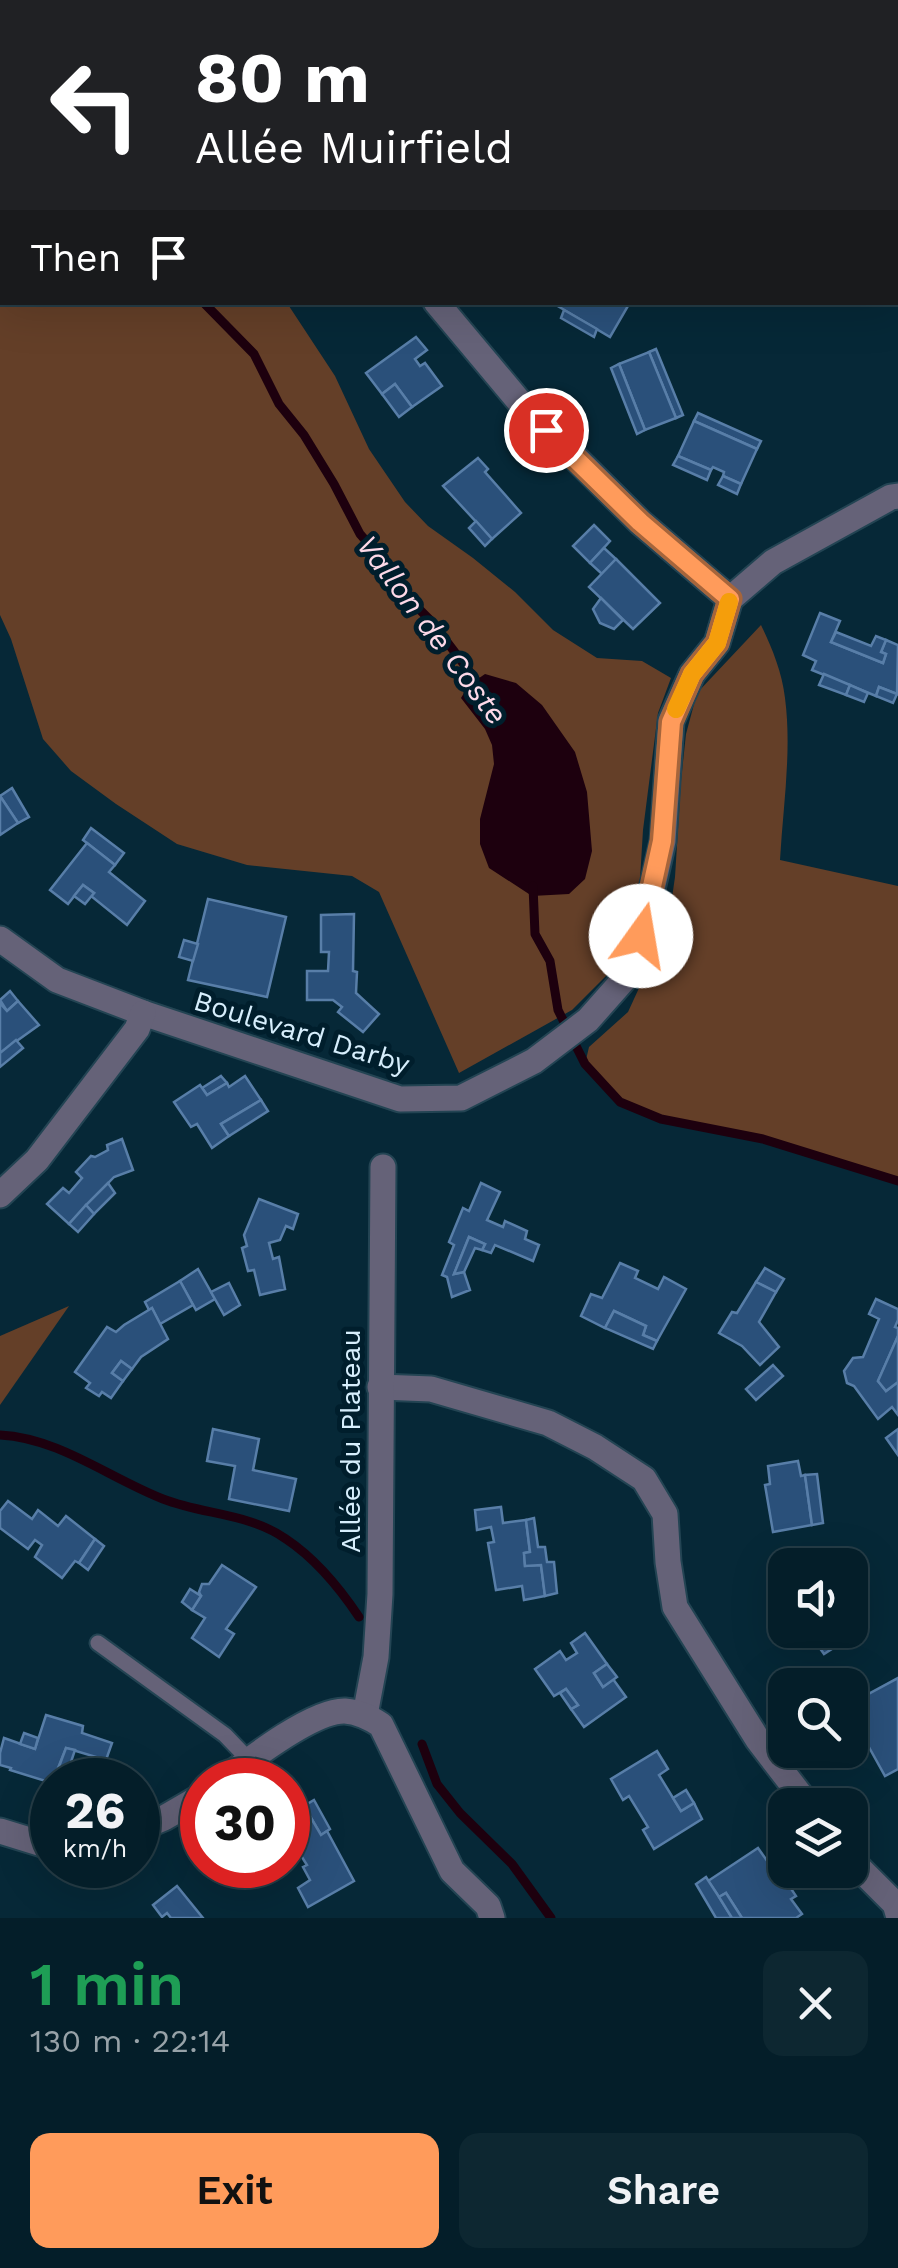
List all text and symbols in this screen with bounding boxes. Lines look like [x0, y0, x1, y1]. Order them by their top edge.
text: 80 m [195, 37, 370, 119]
icon: left [30, 40, 160, 170]
text: Allée Muirfield [195, 121, 513, 174]
icon: arrive [141, 230, 196, 285]
text: Then [30, 236, 121, 280]
pin [504, 388, 589, 473]
icon: arrive [519, 403, 574, 458]
water label: Vallon de Coste [350, 528, 515, 731]
position arrow [589, 884, 693, 988]
street label: Boulevard Darby [190, 984, 414, 1081]
street label: Allée du Plateau [334, 1329, 367, 1553]
map controls [768, 1548, 868, 1888]
button: sound [768, 1548, 868, 1648]
button: search [768, 1668, 868, 1768]
speed limit sign: 30 [180, 1758, 310, 1888]
text: 26 [65, 1781, 125, 1840]
button: layers [768, 1788, 868, 1888]
text: km/h [63, 1834, 127, 1863]
text: 1 min [30, 1949, 184, 2020]
button: close [763, 1951, 868, 2056]
text: 130 m · 22:14 [30, 2022, 230, 2060]
button: Exit [30, 2133, 439, 2248]
button: Share [459, 2133, 868, 2248]

